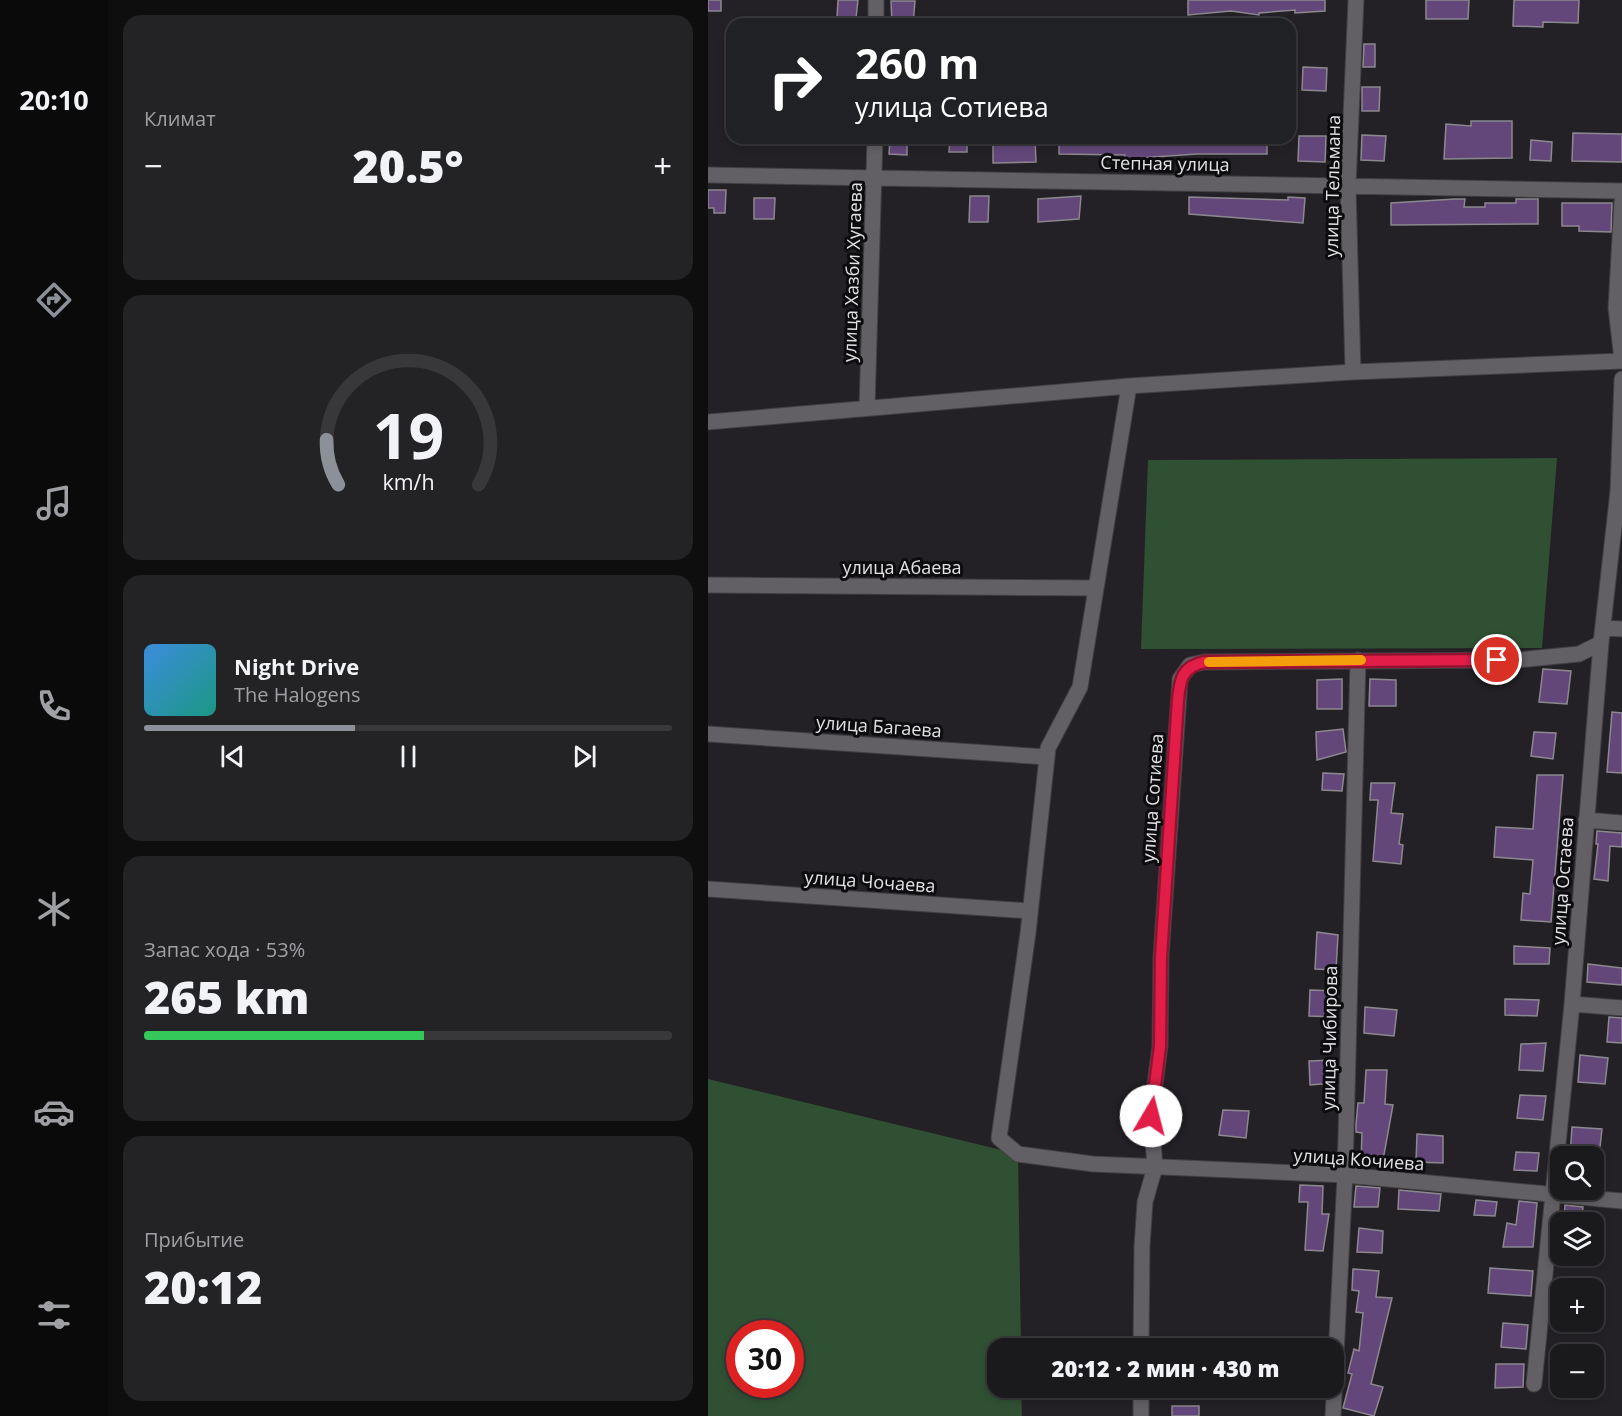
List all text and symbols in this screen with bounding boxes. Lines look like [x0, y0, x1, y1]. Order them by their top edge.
text: 260 m [855, 34, 979, 91]
icon: right [756, 42, 834, 120]
text: 20:10 [19, 81, 89, 118]
text: улица Сотиева [855, 88, 1049, 125]
text: Климат [144, 105, 216, 132]
street label: улица Тельмана [1319, 115, 1345, 257]
text: 20.5° [352, 135, 464, 196]
text: − [144, 143, 163, 188]
text: + [653, 143, 672, 188]
street label: Степная улица [1100, 150, 1230, 176]
street label: улица Хазби Хугаева [837, 182, 867, 362]
icon: directions [33, 279, 75, 321]
text: 19 [372, 392, 444, 477]
text: km/h [382, 467, 434, 496]
icon: music [33, 482, 75, 524]
street label: улица Абаева [842, 555, 962, 579]
pin [1471, 634, 1522, 685]
icon: arrive [1480, 643, 1513, 676]
text: Night Drive [234, 651, 359, 681]
text: The Halogens [234, 681, 361, 708]
icon: phone [33, 685, 75, 727]
street label: улица Багаева [815, 710, 943, 742]
street label: улица Сотиева [1136, 733, 1168, 863]
icon: previous [216, 740, 249, 773]
icon: pause [392, 740, 425, 773]
icon: next [568, 740, 601, 773]
street label: улица Остаева [1546, 816, 1578, 946]
street label: улица Чочаева [804, 864, 936, 898]
icon: climate [33, 888, 75, 930]
text: Запас хода · 53% [144, 936, 305, 963]
street label: улица Чибирова [1316, 965, 1342, 1111]
text: 265 km [144, 966, 309, 1027]
position arrow [1119, 1084, 1183, 1148]
icon: car [33, 1091, 75, 1133]
street label: улица Кочиева [1293, 1142, 1425, 1176]
map controls [1550, 1146, 1604, 1398]
button: search [1550, 1146, 1604, 1200]
button: layers [1550, 1212, 1604, 1266]
text: Прибытие [144, 1226, 244, 1253]
text: 20:12 [144, 1256, 262, 1317]
button: + [1550, 1278, 1604, 1332]
icon: filters [33, 1294, 75, 1336]
speed limit sign: 30 [726, 1320, 804, 1398]
button: − [1550, 1344, 1604, 1398]
text: 20:12 · 2 мин · 430 m [1052, 1353, 1279, 1383]

